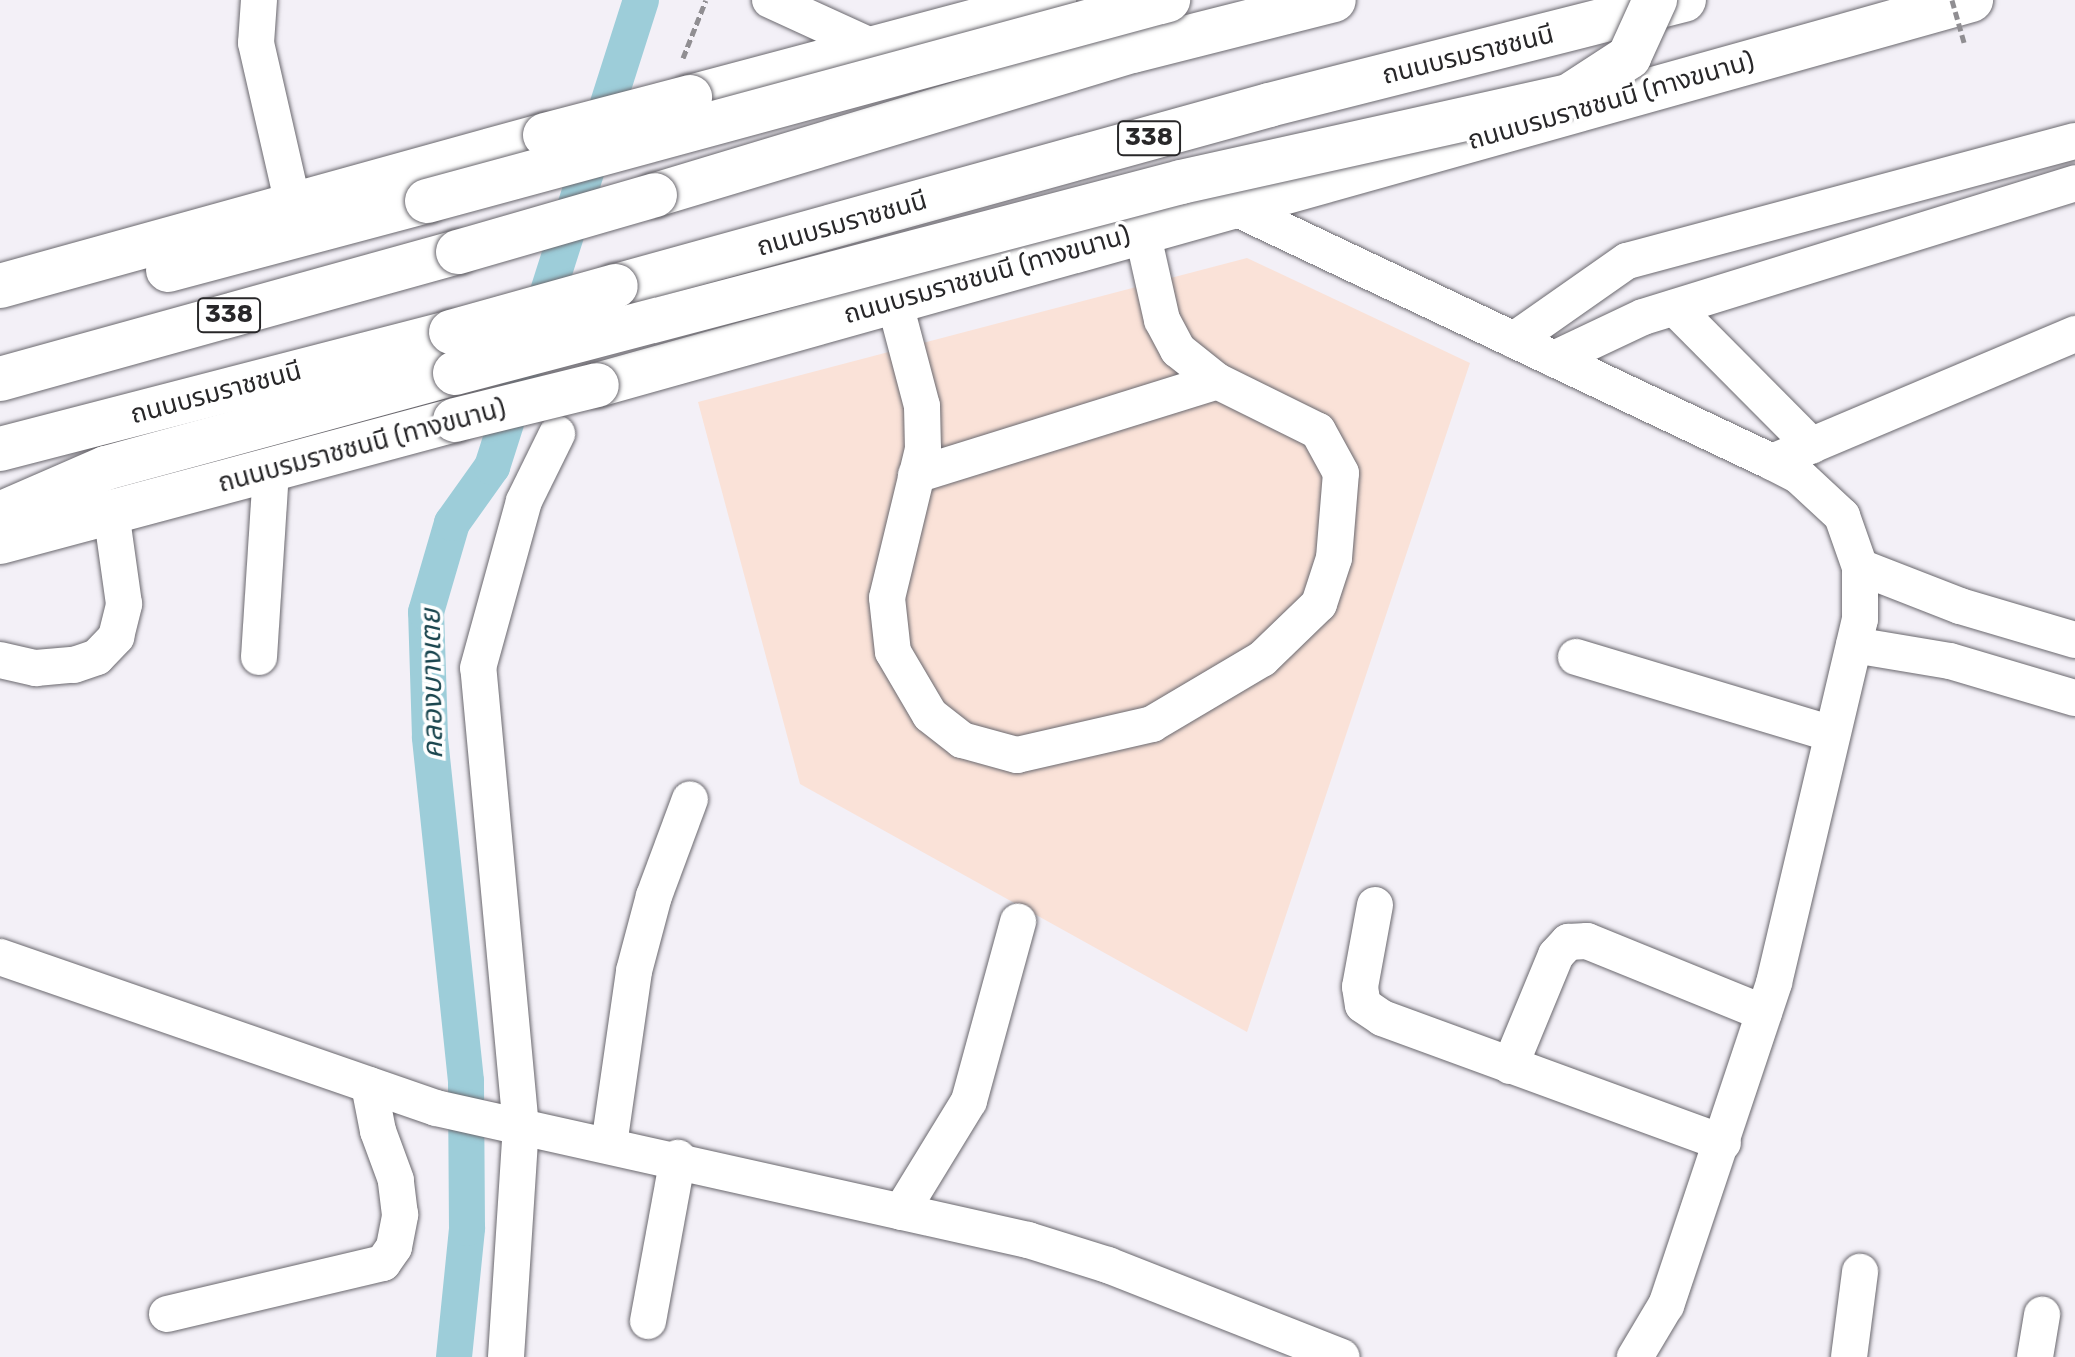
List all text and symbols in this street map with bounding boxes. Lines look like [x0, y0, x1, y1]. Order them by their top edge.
street label: ถนนบรมราชชนนี [1379, 19, 1557, 91]
street label: ถนนบรมราชชนนี (ทางขนาน) [1464, 45, 1758, 157]
road number: 338 [1117, 118, 1181, 158]
street label: ถนนบรมราชชนนี [753, 185, 931, 263]
street label: ถนนบรมราชชนนี (ทางขนาน) [840, 219, 1134, 331]
road number: 338 [197, 295, 261, 335]
street label: ถนนบรมราชชนนี [127, 355, 305, 431]
street label: ถนนบรมราชชนนี (ทางขนาน) [215, 393, 509, 499]
water label: คลองบางเตย [414, 609, 450, 759]

